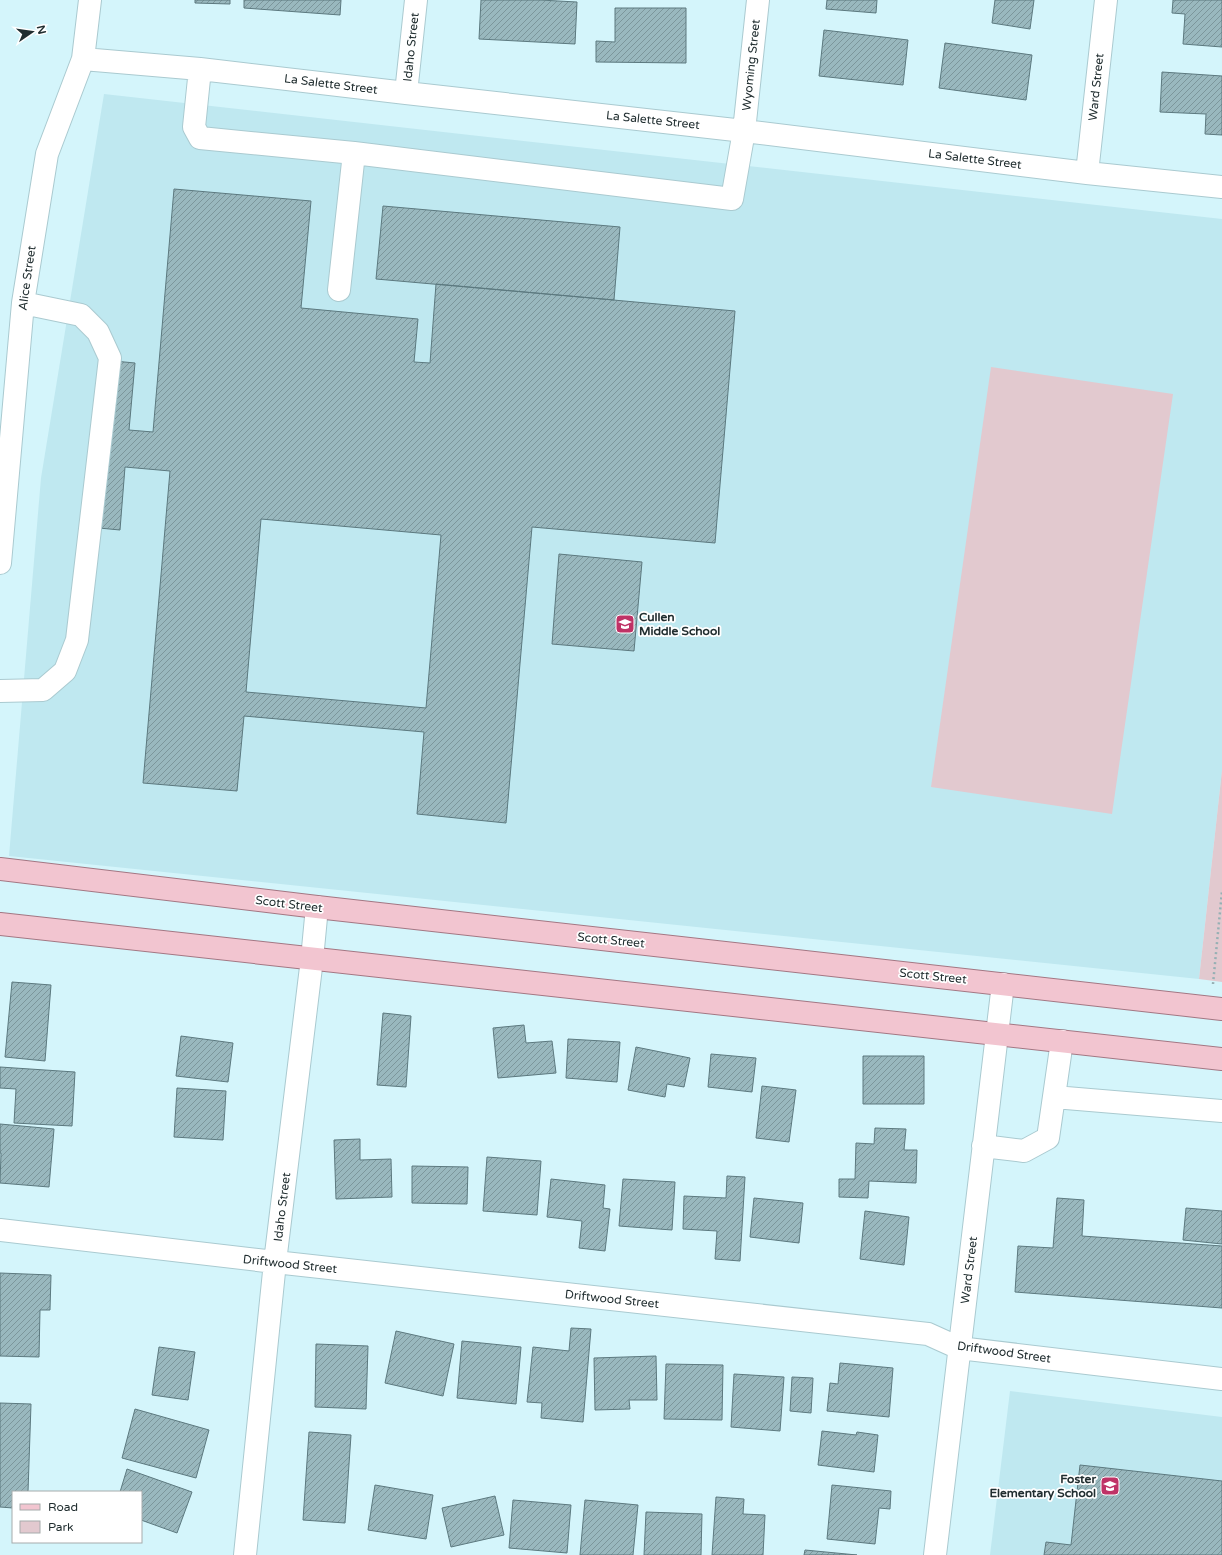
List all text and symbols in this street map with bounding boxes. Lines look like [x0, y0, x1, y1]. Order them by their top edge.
street label: Idaho Street [400, 11, 422, 82]
north arrow [12, 12, 52, 52]
street label: Wyoming Street [739, 18, 763, 111]
text: N [34, 24, 49, 36]
street label: Ward Street [1085, 52, 1107, 121]
street label: La Salette Street [283, 71, 379, 97]
street label: La Salette Street [606, 108, 701, 132]
street label: La Salette Street [927, 146, 1023, 172]
street label: Alice Street [16, 244, 39, 311]
place label: Cullen Middle School [639, 610, 720, 638]
school or university icon: Cullen Middle School [614, 613, 636, 635]
street label: Scott Street [255, 893, 324, 915]
street label: Scott Street [577, 930, 646, 951]
street label: Scott Street [899, 966, 968, 987]
street label: Idaho Street [271, 1171, 293, 1242]
street label: Ward Street [958, 1235, 980, 1305]
street label: Driftwood Street [242, 1252, 338, 1276]
street label: Driftwood Street [564, 1287, 660, 1311]
street label: Driftwood Street [956, 1338, 1052, 1366]
place label: Foster Elementary School [989, 1472, 1096, 1501]
school or university icon: Foster Elementary School [1099, 1475, 1121, 1497]
legend [12, 1491, 142, 1543]
text: Road [48, 1500, 78, 1514]
text: Park [48, 1520, 74, 1534]

